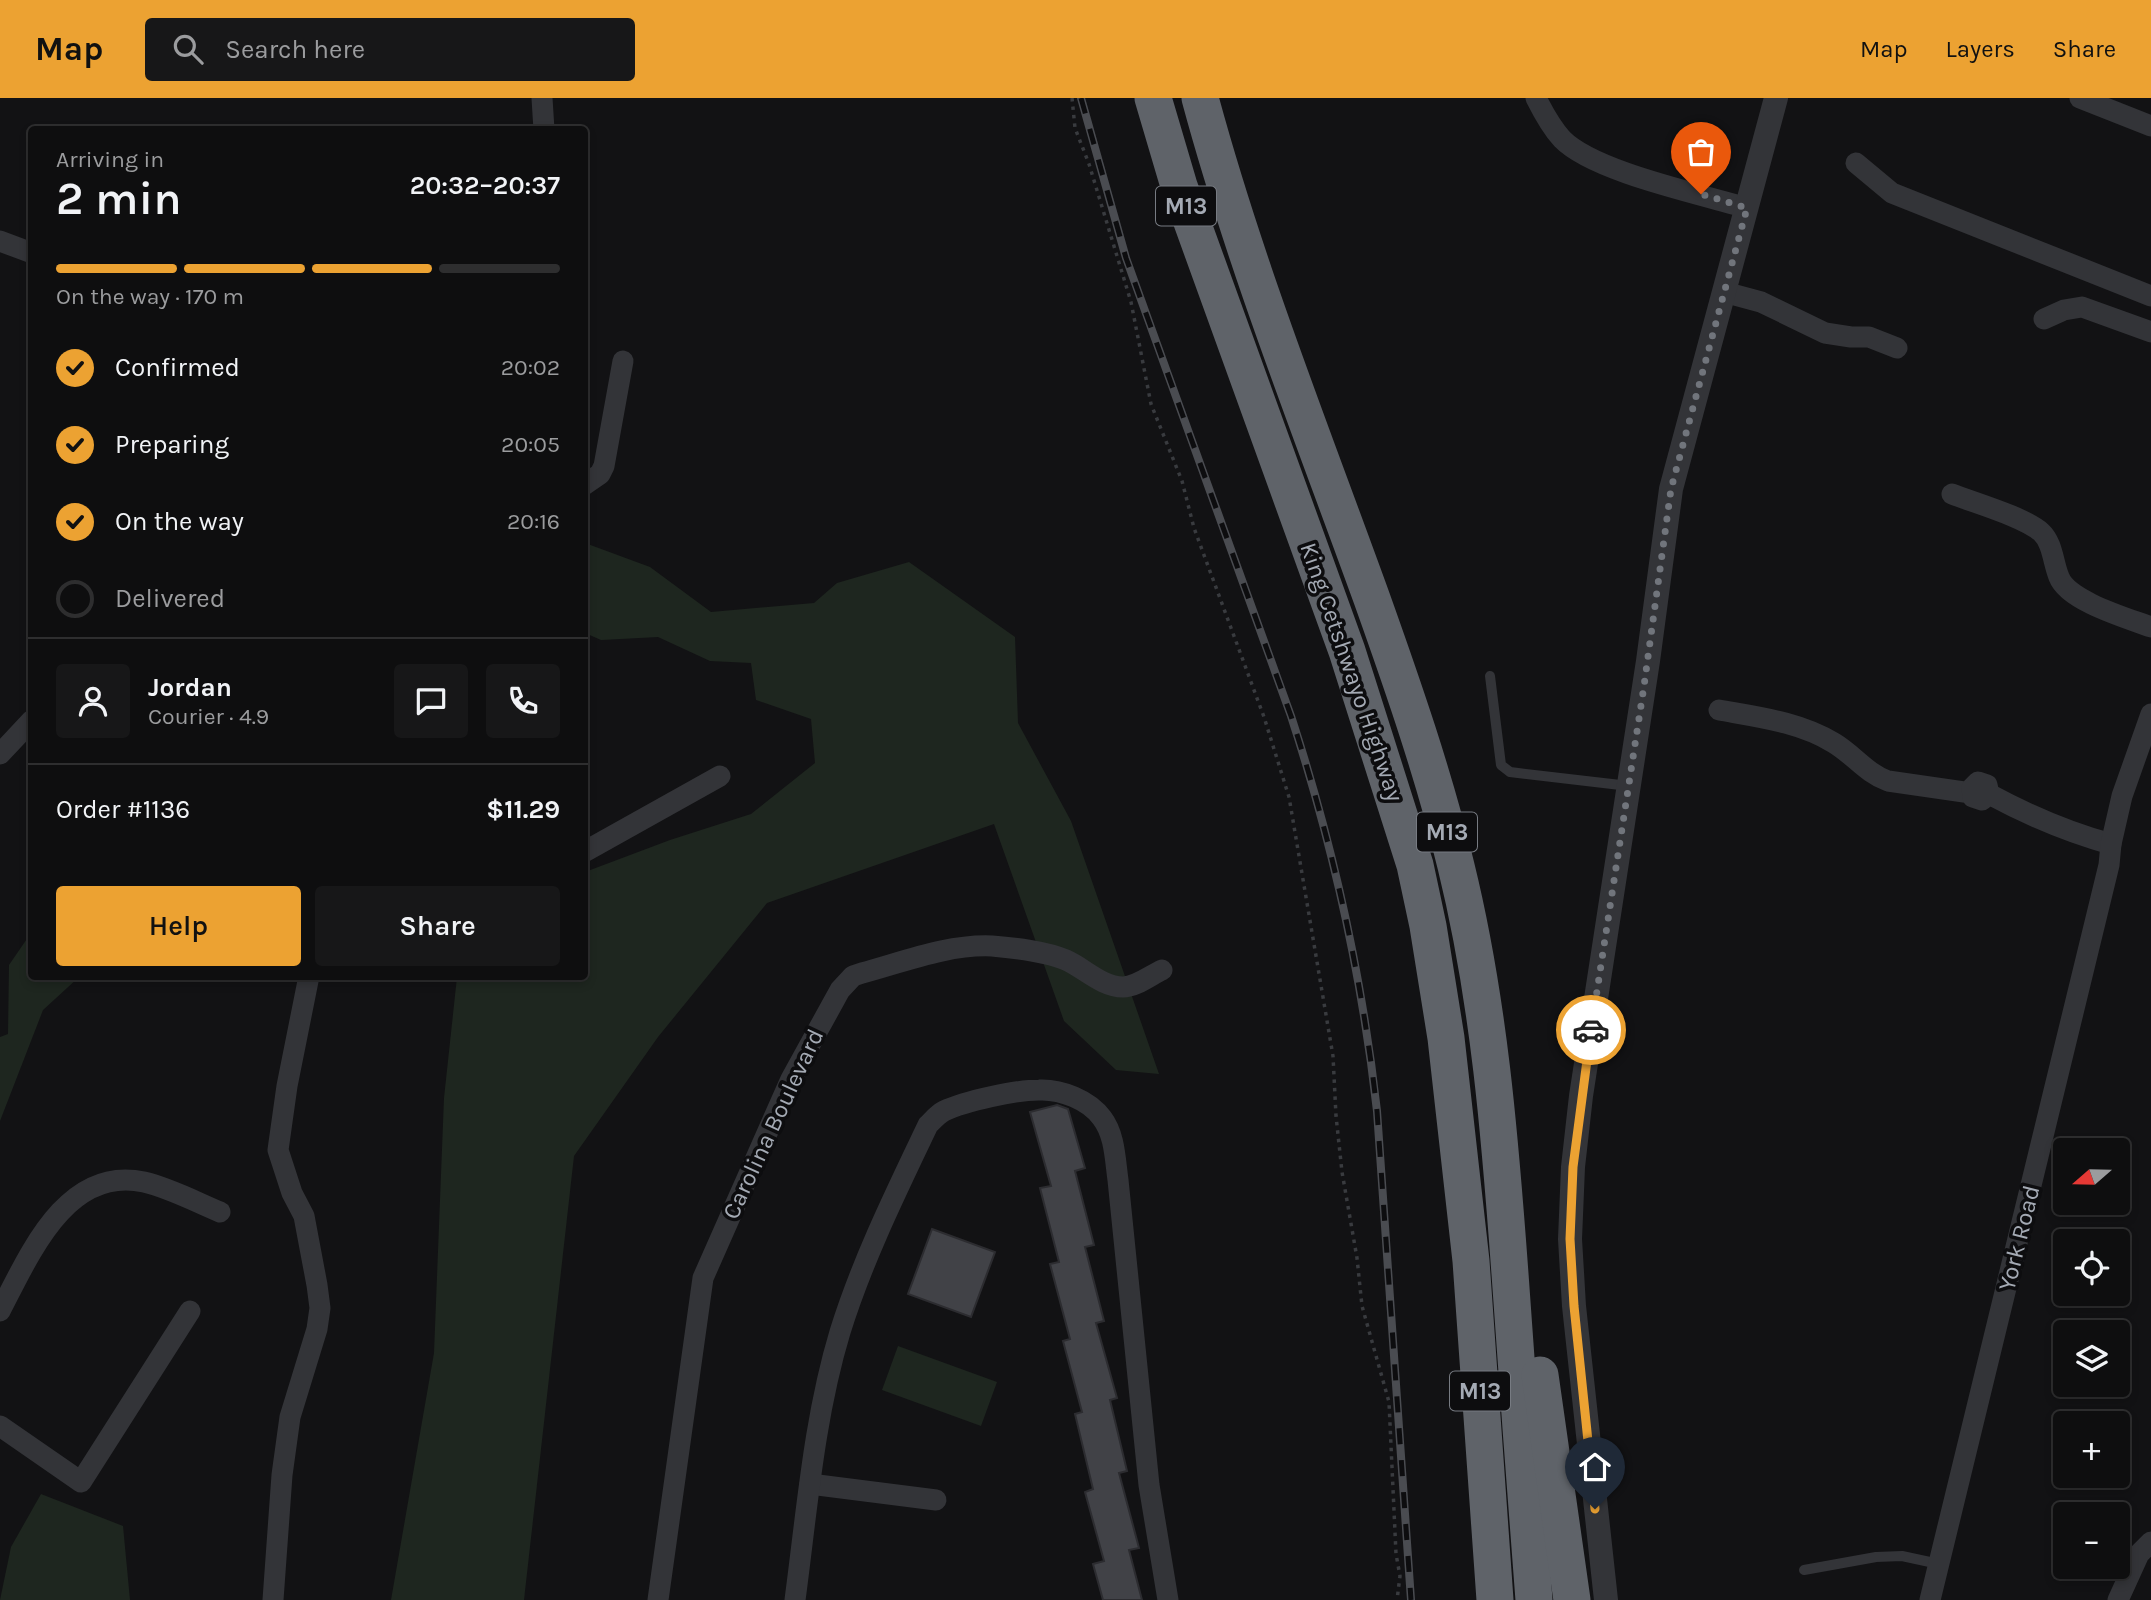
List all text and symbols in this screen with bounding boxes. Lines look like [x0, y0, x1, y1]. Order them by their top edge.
search box [145, 18, 635, 81]
text: Map [35, 30, 103, 68]
icon: search [169, 30, 207, 68]
text: Search here [225, 34, 365, 65]
text: Map [1860, 35, 1908, 63]
text: Layers [1946, 35, 2015, 63]
text: Share [2053, 35, 2116, 63]
pin [1671, 122, 1731, 194]
icon: bag [1682, 133, 1720, 171]
text: Arriving in [56, 146, 164, 173]
text: 20:32–20:37 [410, 170, 560, 201]
text: 2 min [56, 172, 182, 226]
road number: M13 [1156, 186, 1216, 226]
text: On the way · 170 m [56, 283, 244, 310]
icon: check [56, 349, 94, 387]
text: Confirmed [115, 352, 240, 383]
text: 20:02 [501, 354, 560, 381]
icon: check [56, 426, 94, 464]
text: Preparing [115, 429, 229, 460]
text: 20:05 [501, 431, 560, 458]
icon: check [56, 503, 94, 541]
text: On the way [115, 506, 244, 537]
text: 20:16 [507, 508, 560, 535]
street label: King Cetshwayo Highway [1294, 539, 1410, 805]
text: Delivered [115, 583, 225, 614]
button: person [56, 664, 130, 738]
button: chat [394, 664, 468, 738]
button: phone [486, 664, 560, 738]
text: Jordan [148, 672, 232, 703]
text: Courier · 4.9 [148, 703, 269, 730]
text: Order #1136 [56, 794, 190, 825]
text: $11.29 [486, 794, 560, 825]
road number: M13 [1417, 812, 1477, 852]
button: Help [56, 886, 301, 966]
button: Share [315, 886, 560, 966]
courier [1556, 995, 1626, 1065]
icon: car [1572, 1011, 1610, 1049]
street label: Carolina Boulevard [717, 1024, 829, 1224]
north arrow [2053, 1138, 2130, 1214]
map controls [2053, 1138, 2130, 1579]
street label: York Road [1992, 1182, 2046, 1294]
button: locate [2053, 1229, 2130, 1306]
button: layers [2053, 1320, 2130, 1397]
road number: M13 [1450, 1372, 1510, 1410]
button: + [2053, 1411, 2130, 1488]
pin [1565, 1437, 1625, 1509]
icon: home [1576, 1448, 1614, 1486]
button: − [2053, 1502, 2130, 1579]

